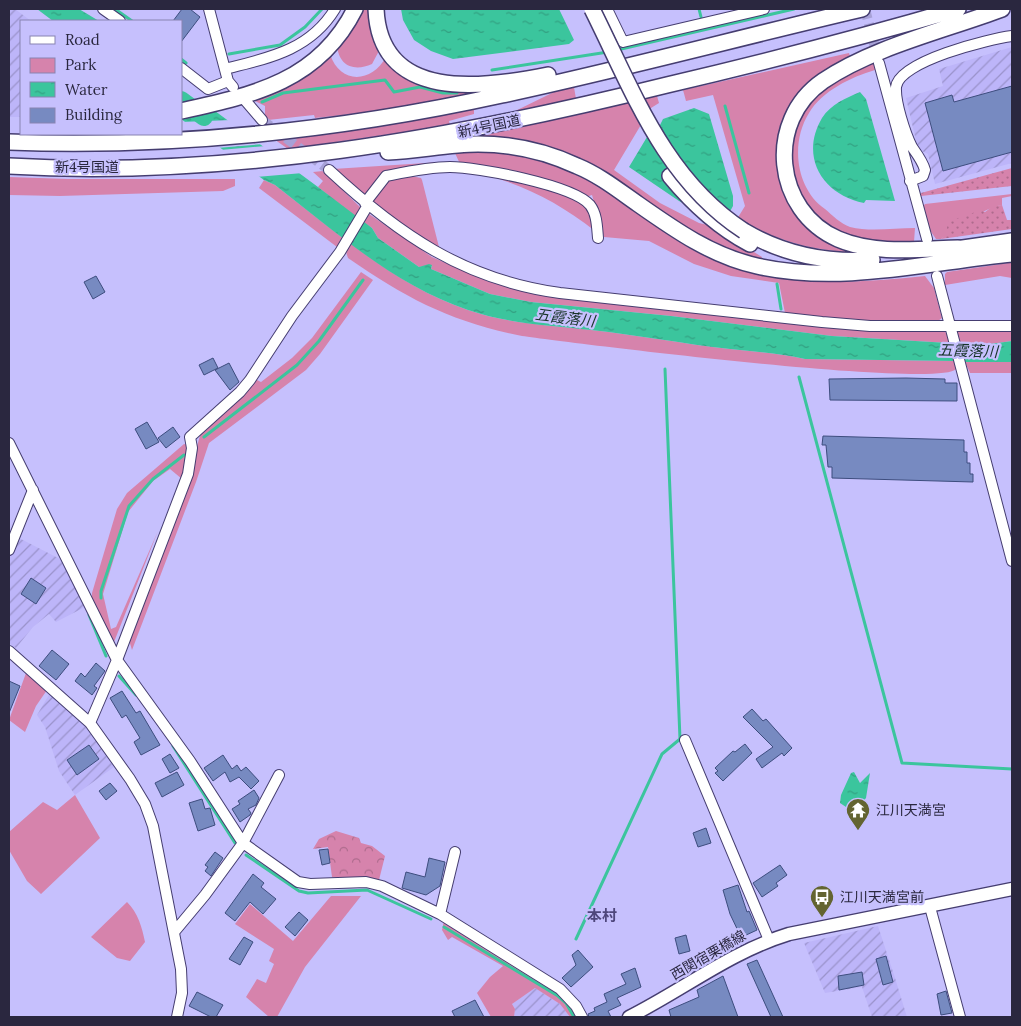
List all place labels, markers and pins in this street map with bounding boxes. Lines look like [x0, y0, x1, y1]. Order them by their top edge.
temple icon: 江川天満宮 [845, 797, 871, 831]
place label: 江川天満宮 [876, 801, 946, 819]
bus stop icon: 江川天満宮前 [809, 884, 835, 918]
place label: 江川天満宮前 [840, 888, 924, 906]

